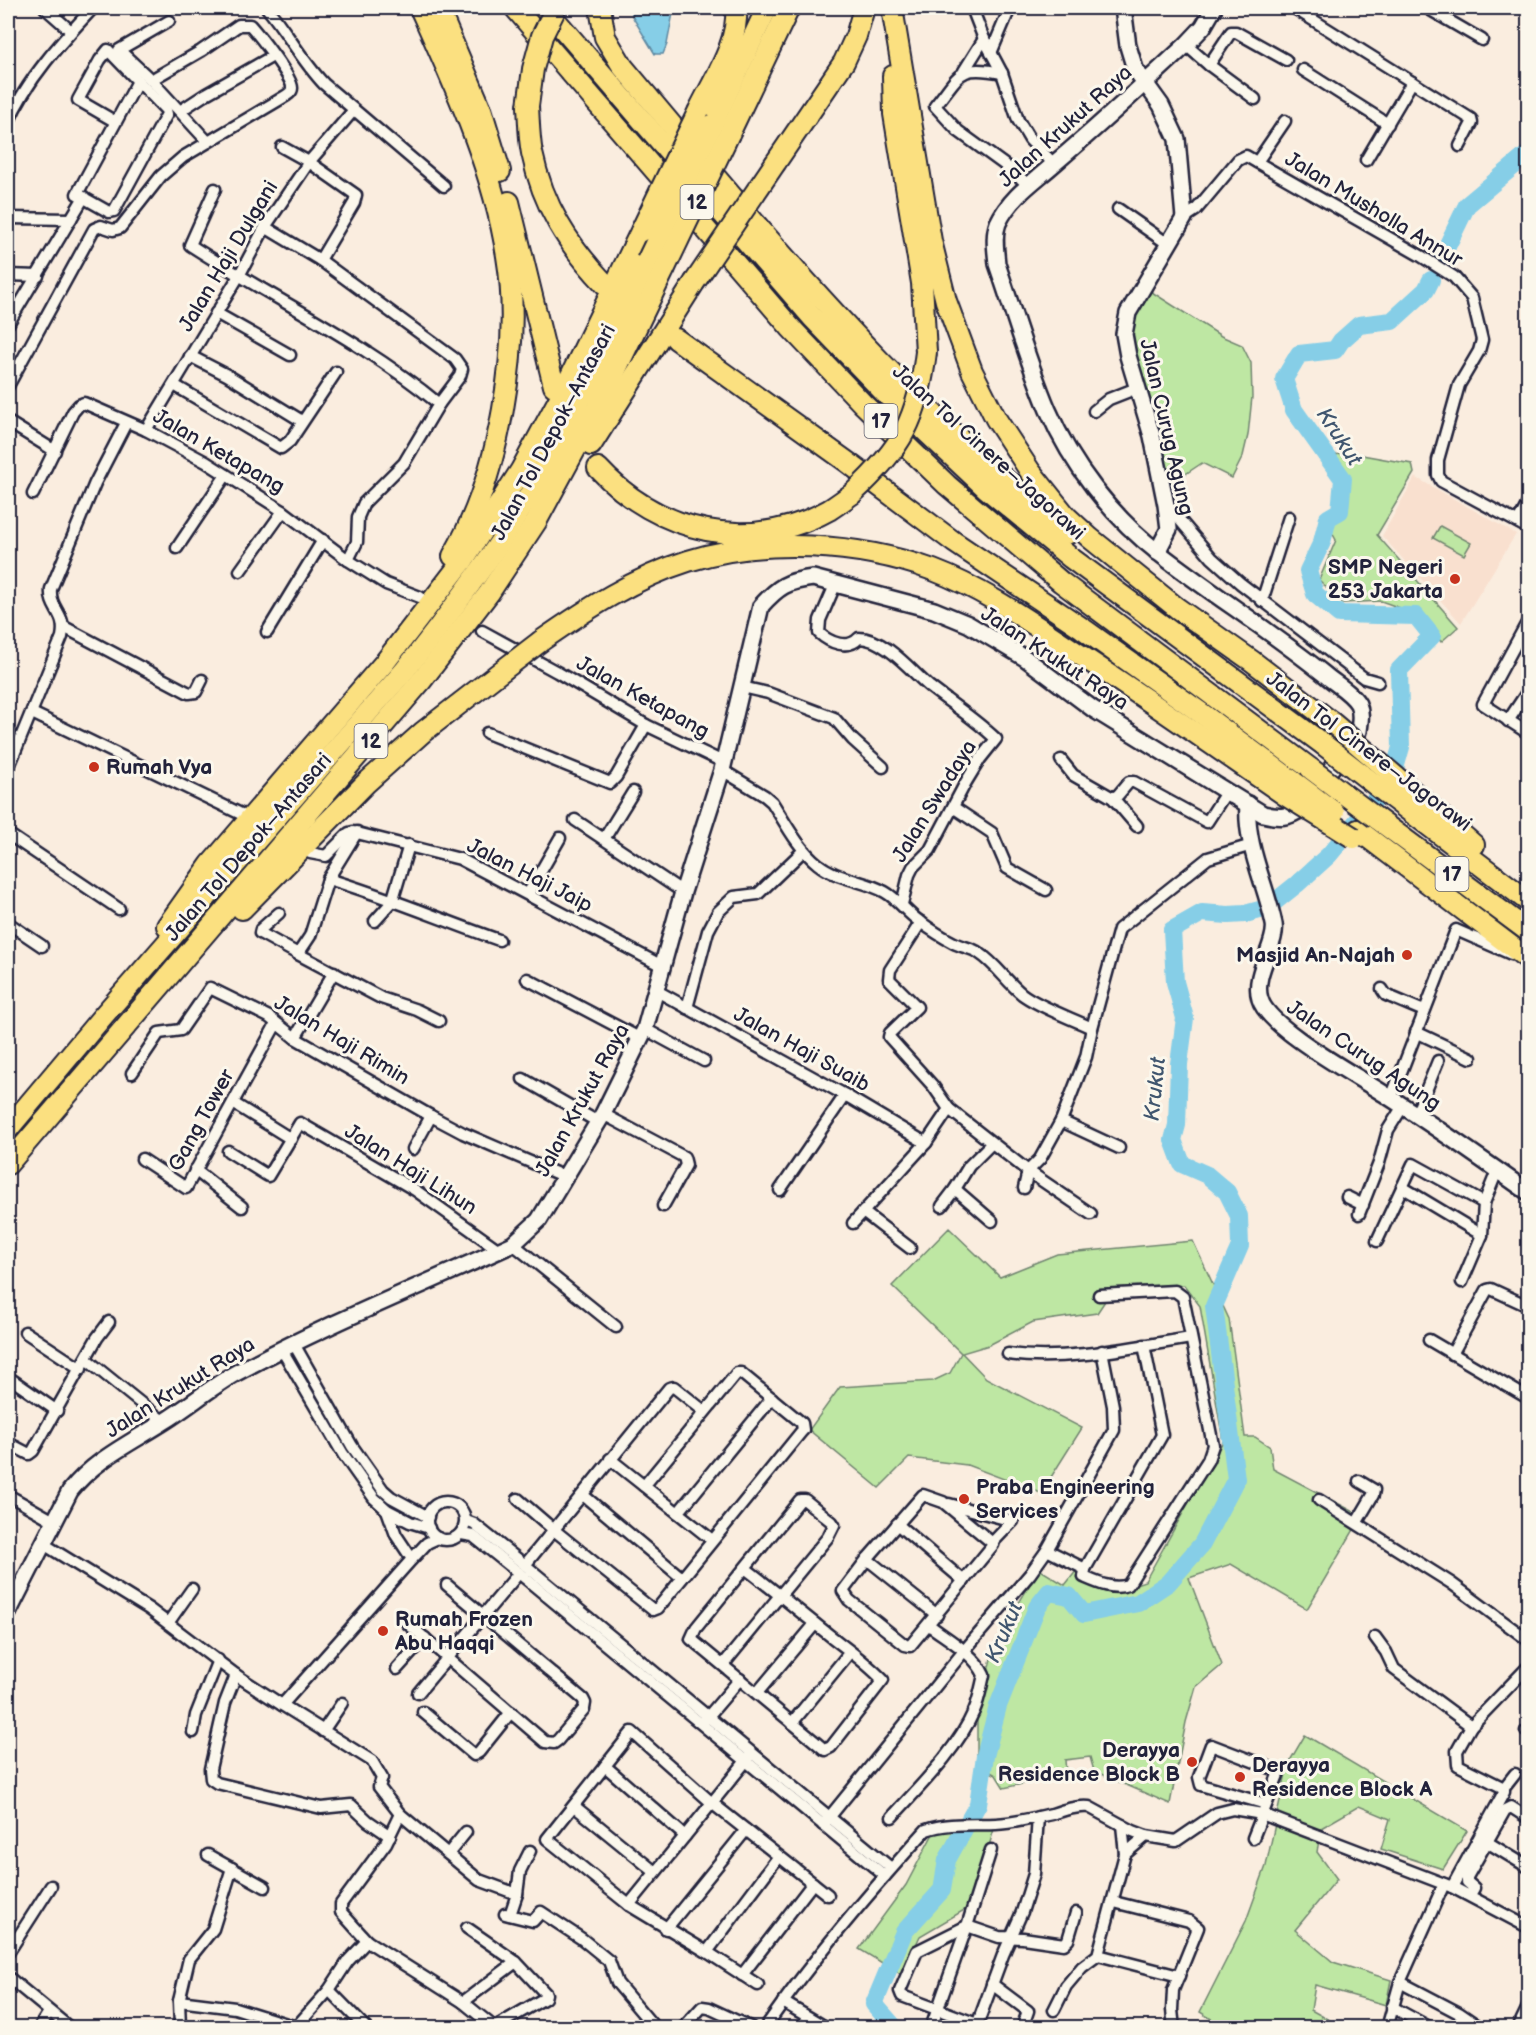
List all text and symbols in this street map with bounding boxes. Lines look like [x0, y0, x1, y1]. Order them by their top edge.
street label: Jalan Krukut Raya [994, 60, 1137, 193]
street label: Jalan Musholla Annur [1280, 147, 1467, 273]
street label: Jalan Haji Dulgani [174, 176, 283, 336]
road number: 12 [680, 185, 714, 219]
street label: Jalan Tol Depok–Antasari [486, 320, 621, 545]
street label: Jalan Curug Agung [1134, 336, 1199, 518]
street label: Jalan Tol Cinere–Jagorawi [887, 359, 1090, 546]
water label: Krukut [1310, 403, 1368, 472]
street label: Jalan Ketapang [148, 404, 289, 499]
road number: 17 [864, 404, 898, 438]
place label: SMP Negeri 253 Jakarta [1328, 555, 1443, 604]
marker: SMP Negeri 253 Jakarta [1448, 572, 1462, 586]
street label: Jalan Krukut Raya [976, 601, 1133, 715]
street label: Jalan Ketapang [572, 651, 713, 744]
street label: Jalan Tol Cinere–Jagorawi [1261, 666, 1476, 837]
road number: 12 [354, 724, 388, 758]
street label: Jalan Swadaya [887, 736, 982, 867]
street label: Jalan Tol Depok–Antasari [160, 748, 337, 947]
place label: Rumah Vya [106, 755, 212, 780]
marker: Rumah Vya [87, 760, 101, 774]
street label: Jalan Haji Jaip [463, 833, 597, 918]
road number: 17 [1436, 857, 1468, 891]
place label: Masjid An-Najah [1236, 943, 1395, 968]
marker: Masjid An-Najah [1400, 948, 1414, 962]
street label: Jalan Haji Rimin [270, 990, 414, 1091]
street label: Jalan Curug Agung [1282, 995, 1445, 1116]
street label: Jalan Haji Suaib [729, 1002, 874, 1097]
street label: Jalan Krukut Raya [530, 1019, 635, 1181]
water label: Krukut [1139, 1055, 1172, 1122]
street label: Gang Tower [163, 1064, 240, 1176]
street label: Jalan Haji Lihun [340, 1119, 481, 1220]
street label: Jalan Krukut Raya [101, 1332, 259, 1443]
place label: Praba Engineering Services [976, 1475, 1155, 1524]
marker: Praba Engineering Services [957, 1492, 971, 1506]
water label: Krukut [979, 1597, 1030, 1667]
place label: Rumah Frozen Abu Haqqi [394, 1607, 533, 1656]
marker: Rumah Frozen Abu Haqqi [376, 1624, 390, 1638]
place label: Derayya Residence Block B [998, 1738, 1180, 1787]
place label: Derayya Residence Block A [1252, 1753, 1432, 1802]
marker: Derayya Residence Block B [1185, 1755, 1199, 1769]
marker: Derayya Residence Block A [1233, 1770, 1247, 1784]

